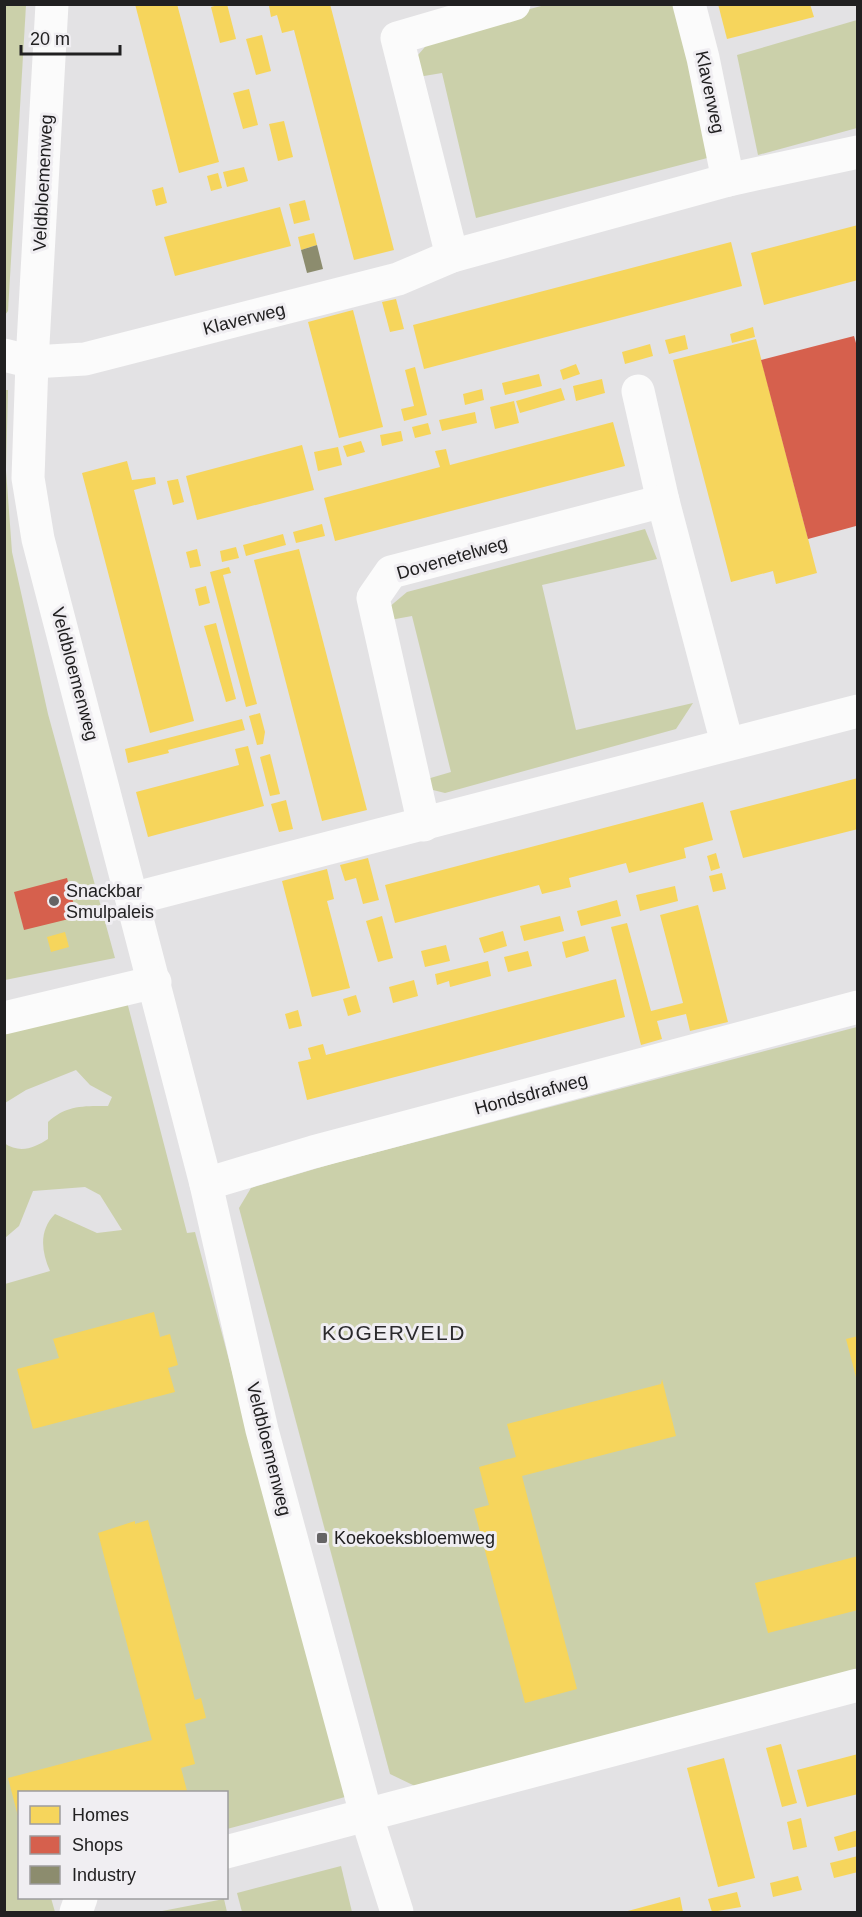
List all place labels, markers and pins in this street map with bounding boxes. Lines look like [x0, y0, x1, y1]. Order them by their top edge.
place label: Snackbar Smulpaleis [66, 881, 154, 922]
marker: Snackbar Smulpaleis [47, 894, 61, 908]
place label: Koekoeksbloemweg [334, 1528, 495, 1548]
marker: Koekoeksbloemweg [315, 1531, 329, 1545]

